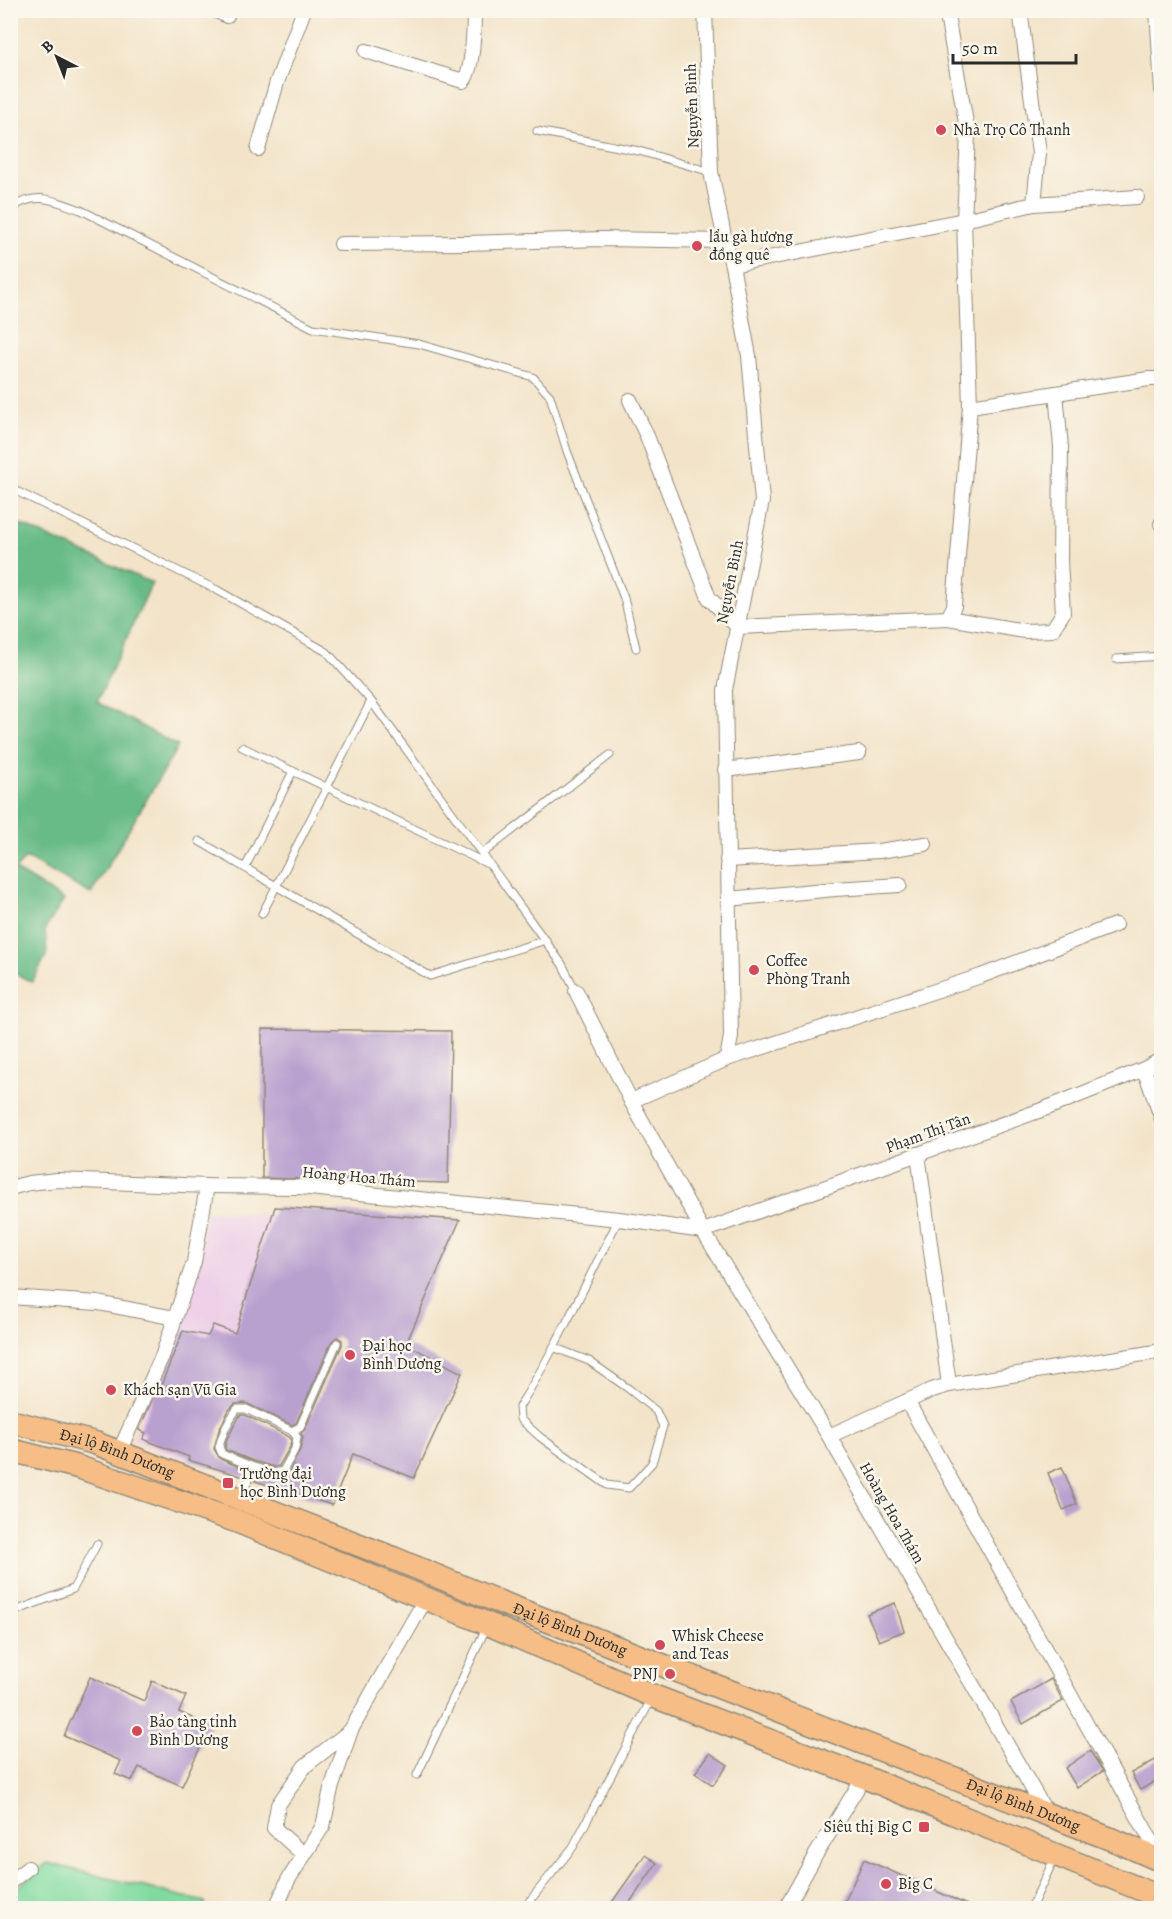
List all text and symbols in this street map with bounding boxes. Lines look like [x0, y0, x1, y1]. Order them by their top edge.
north arrow [27, 27, 87, 87]
scale bar [953, 27, 1076, 65]
text: B [37, 35, 59, 58]
text: 50 m [962, 36, 998, 60]
street label: Nguyễn Bình [680, 63, 704, 149]
place label: Nhà Trọ Cô Thanh [953, 119, 1071, 141]
marker: Nhà Trọ Cô Thanh [934, 123, 948, 137]
place label: lẩu gà hương đồng quê [709, 226, 793, 266]
marker: lẩu gà hương đồng quê [690, 239, 704, 253]
street label: Nguyễn Bình [711, 538, 749, 626]
place label: Coffee Phòng Tranh [766, 950, 851, 990]
marker: Coffee Phòng Tranh [747, 963, 761, 977]
street label: Phạm Thị Tân [882, 1107, 974, 1159]
street label: Hoàng Hoa Thám [301, 1161, 417, 1193]
place label: Đại học Bình Dương [362, 1335, 442, 1375]
marker: Đại học Bình Dương [343, 1348, 357, 1362]
place label: Khách sạn Vũ Gia [123, 1379, 237, 1401]
marker: Khách sạn Vũ Gia [104, 1383, 118, 1397]
street label: Đại lộ Bình Dương [57, 1423, 178, 1484]
street label: Hoàng Hoa Thám [854, 1458, 930, 1568]
place label: Trường đại học Bình Dương [240, 1463, 346, 1503]
marker: Trường đại học Bình Dương [221, 1476, 235, 1490]
street label: Đại lộ Bình Dương [509, 1597, 630, 1661]
place label: Whisk Cheese and Teas [671, 1625, 764, 1665]
marker: Whisk Cheese and Teas [653, 1638, 667, 1652]
place label: PNJ [632, 1663, 658, 1685]
marker: PNJ [663, 1667, 677, 1681]
place label: Bảo tàng tỉnh Bình Dương [149, 1711, 237, 1751]
marker: Bảo tàng tỉnh Bình Dương [130, 1724, 144, 1738]
street label: Đại lộ Bình Dương [963, 1773, 1084, 1837]
place label: Siêu thị Big C [824, 1816, 912, 1838]
marker: Siêu thị Big C [917, 1820, 931, 1834]
place label: Big C [898, 1873, 933, 1895]
marker: Big C [879, 1877, 893, 1891]

